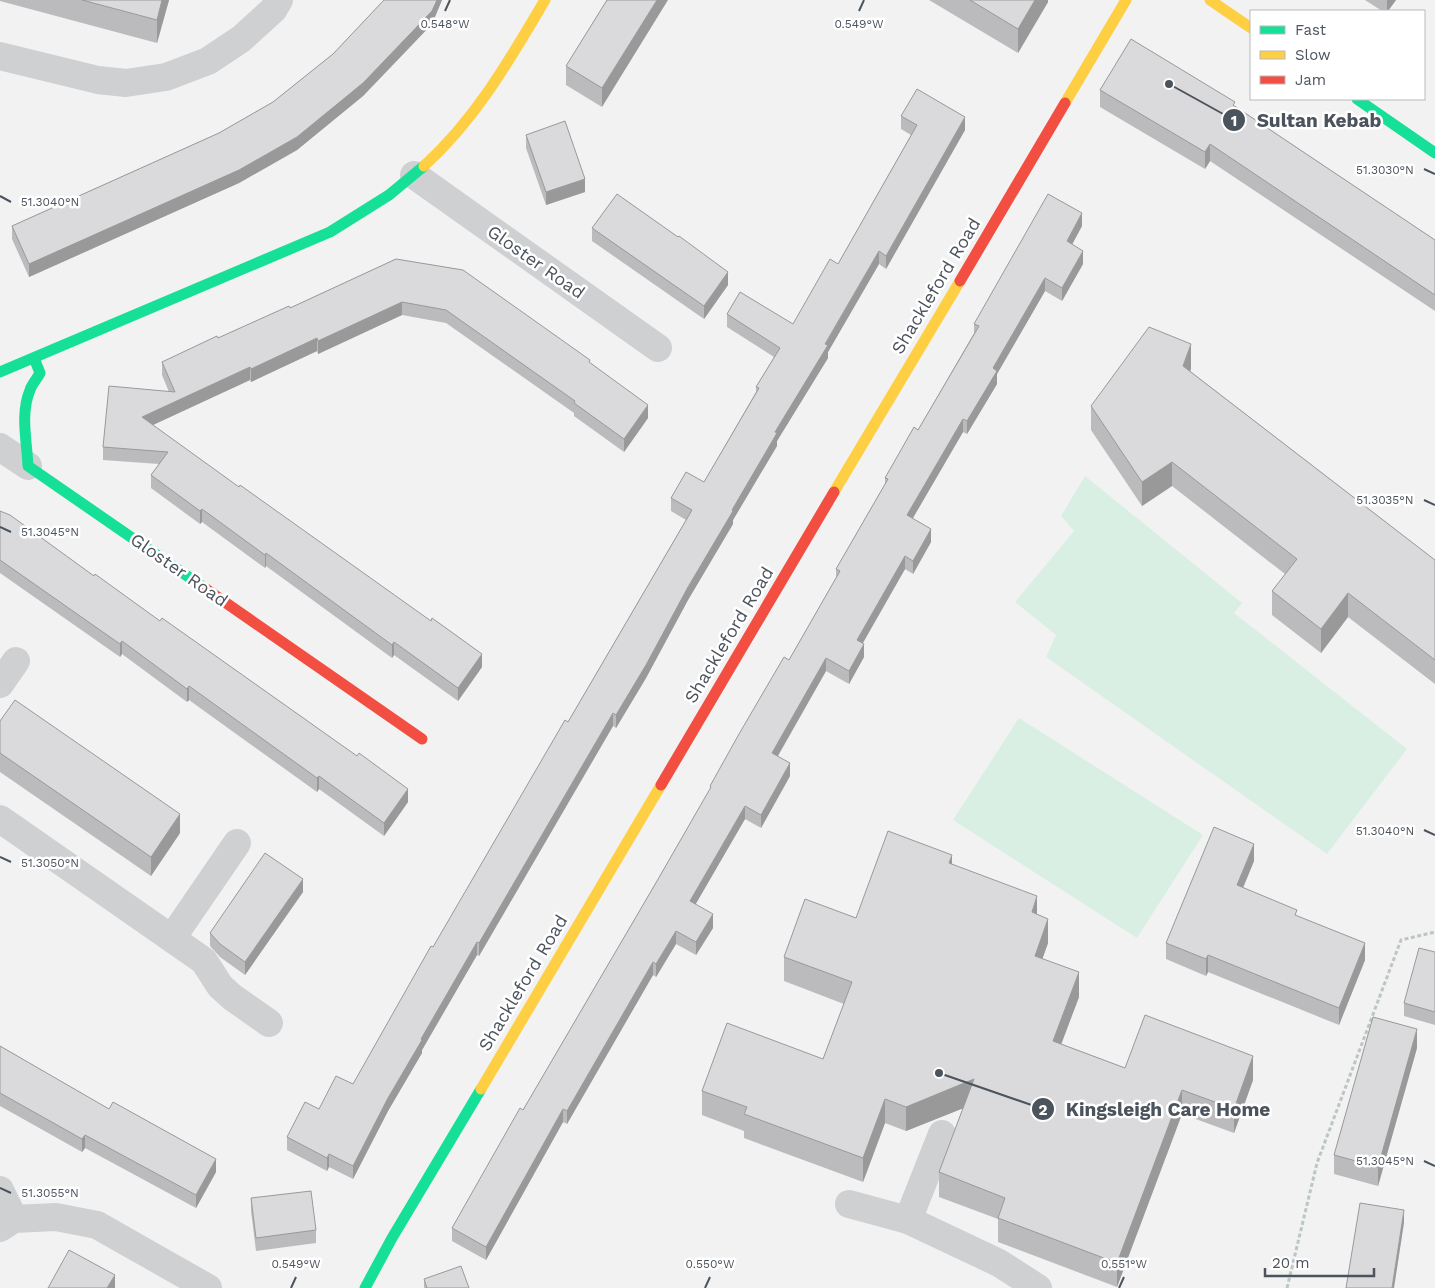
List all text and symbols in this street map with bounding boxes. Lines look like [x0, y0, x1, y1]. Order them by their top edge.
legend [1250, 10, 1425, 100]
text: 0.548°W [420, 17, 470, 31]
text: 0.549°W [834, 17, 884, 31]
text: Fast [1295, 21, 1327, 39]
text: Slow [1295, 46, 1331, 64]
text: Jam [1295, 71, 1326, 89]
callout: Sultan Kebab [1221, 103, 1391, 137]
text: Sultan Kebab [1257, 109, 1381, 132]
text: 1 [1231, 112, 1237, 130]
text: 51.3030°N [1356, 163, 1414, 177]
text: 51.3040°N [21, 195, 79, 209]
street label: Shackleford Road [887, 214, 984, 358]
street label: Gloster Road [484, 220, 589, 303]
text: 51.3035°N [1356, 493, 1414, 507]
text: 51.3045°N [21, 525, 79, 539]
street label: Gloster Road [127, 528, 232, 611]
street label: Shackleford Road [680, 563, 777, 707]
text: 51.3040°N [1356, 824, 1414, 838]
text: 51.3050°N [21, 856, 79, 870]
street label: Shackleford Road [474, 911, 571, 1055]
callout: Kingsleigh Care Home [1030, 1092, 1280, 1126]
text: Kingsleigh Care Home [1066, 1098, 1270, 1121]
text: 2 [1039, 1101, 1048, 1119]
text: 51.3045°N [1356, 1154, 1414, 1168]
text: 51.3055°N [21, 1186, 79, 1200]
scale bar [1265, 1246, 1374, 1278]
text: 20 m [1272, 1254, 1310, 1272]
text: 0.549°W [271, 1257, 321, 1271]
text: 0.550°W [686, 1257, 735, 1271]
text: 0.551°W [1101, 1257, 1147, 1271]

